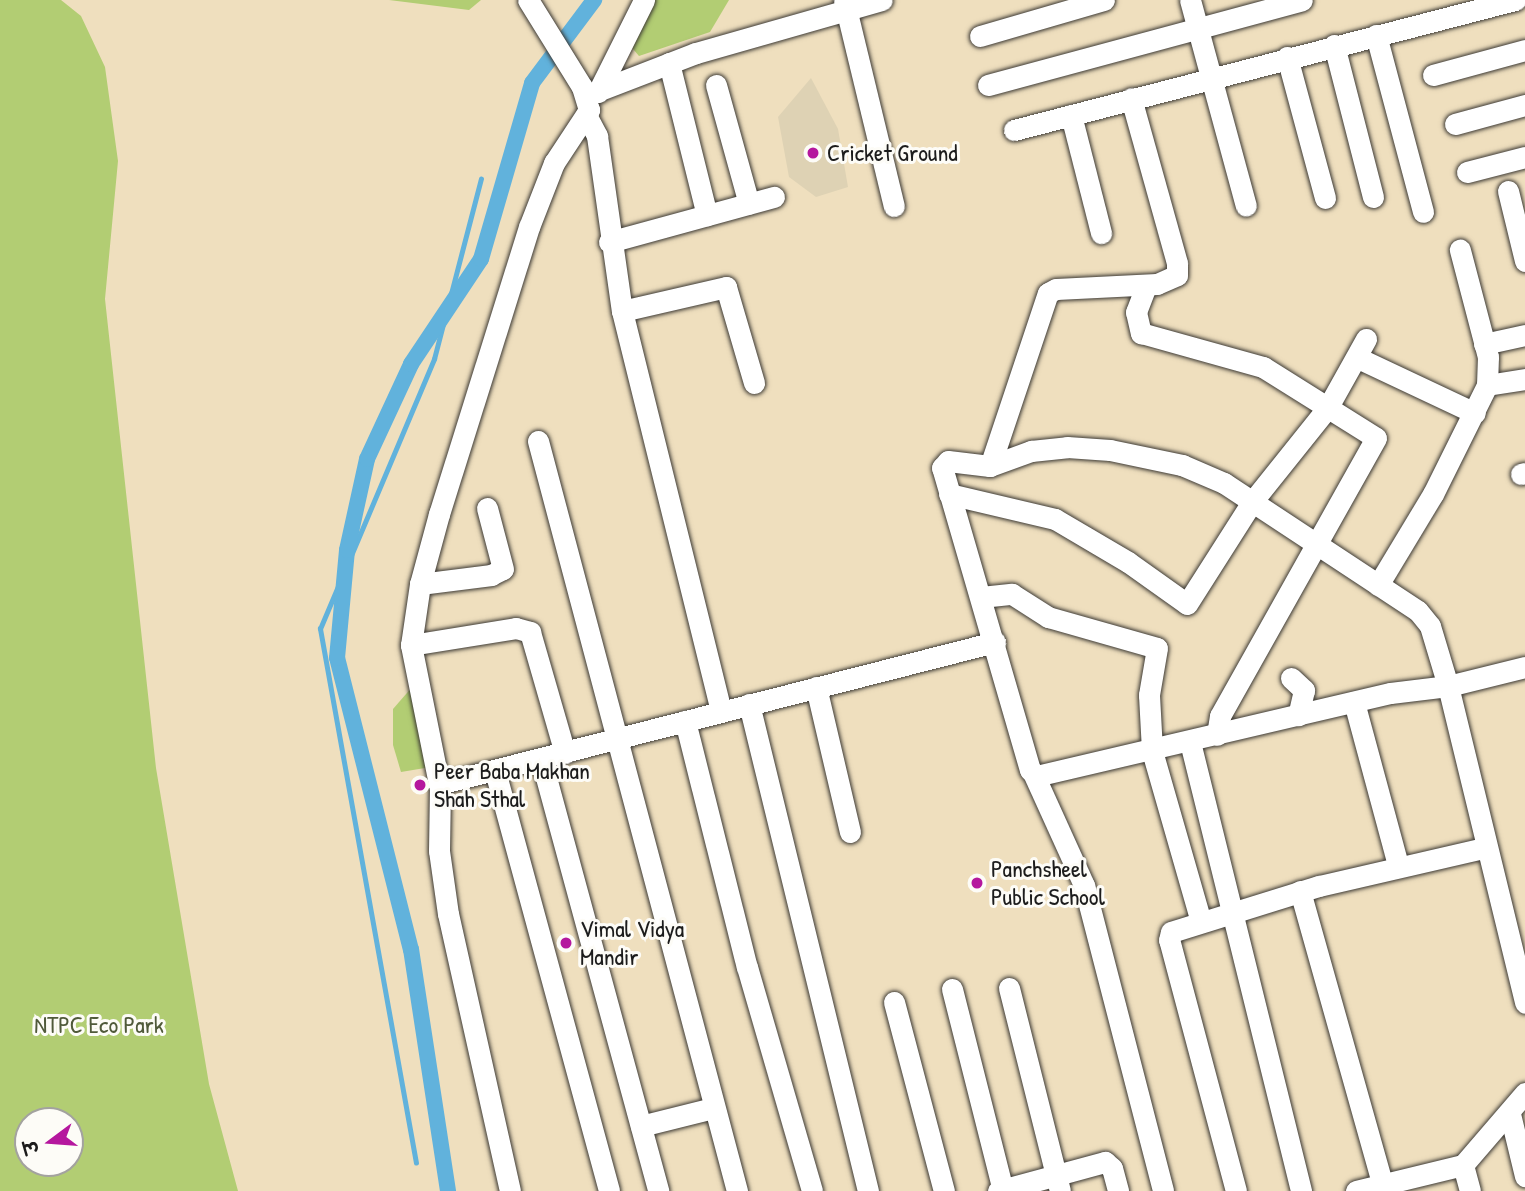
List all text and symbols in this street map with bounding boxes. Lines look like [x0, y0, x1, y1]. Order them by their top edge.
place label: Cricket Ground [827, 139, 958, 167]
marker: Cricket Ground [805, 145, 821, 161]
place label: Peer Baba Makhan Shah Sthal [434, 757, 590, 813]
marker: Peer Baba Makhan Shah Sthal [412, 777, 428, 793]
place label: Panchsheel Public School [991, 855, 1105, 911]
marker: Panchsheel Public School [969, 875, 985, 891]
place label: Vimal Vidya Mandir [580, 915, 684, 971]
marker: Vimal Vidya Mandir [558, 935, 574, 951]
park label: NTPC Eco Park [34, 1011, 164, 1039]
north arrow [14, 1107, 84, 1177]
text: उ [16, 1138, 45, 1157]

